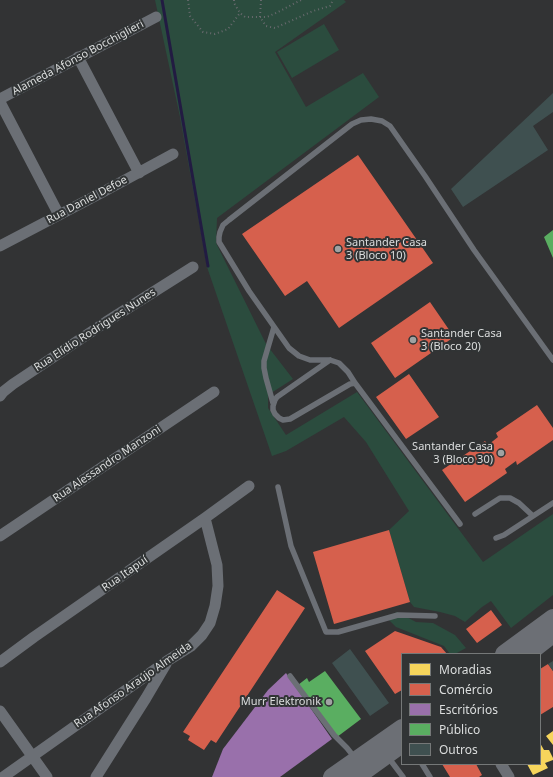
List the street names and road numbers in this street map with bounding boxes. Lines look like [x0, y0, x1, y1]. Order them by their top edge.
street label: Alameda Afonso Bocchiglieri [10, 18, 146, 98]
street label: Rua Daniel Defoe [44, 173, 130, 227]
street label: Rua Elídio Rodrigues Nunes [32, 286, 158, 374]
street label: Rua Alessandro Manzoni [51, 423, 163, 505]
street label: Rua Itapuí [100, 553, 150, 595]
street label: Rua Afonso Araújo Almeida [72, 639, 194, 731]

